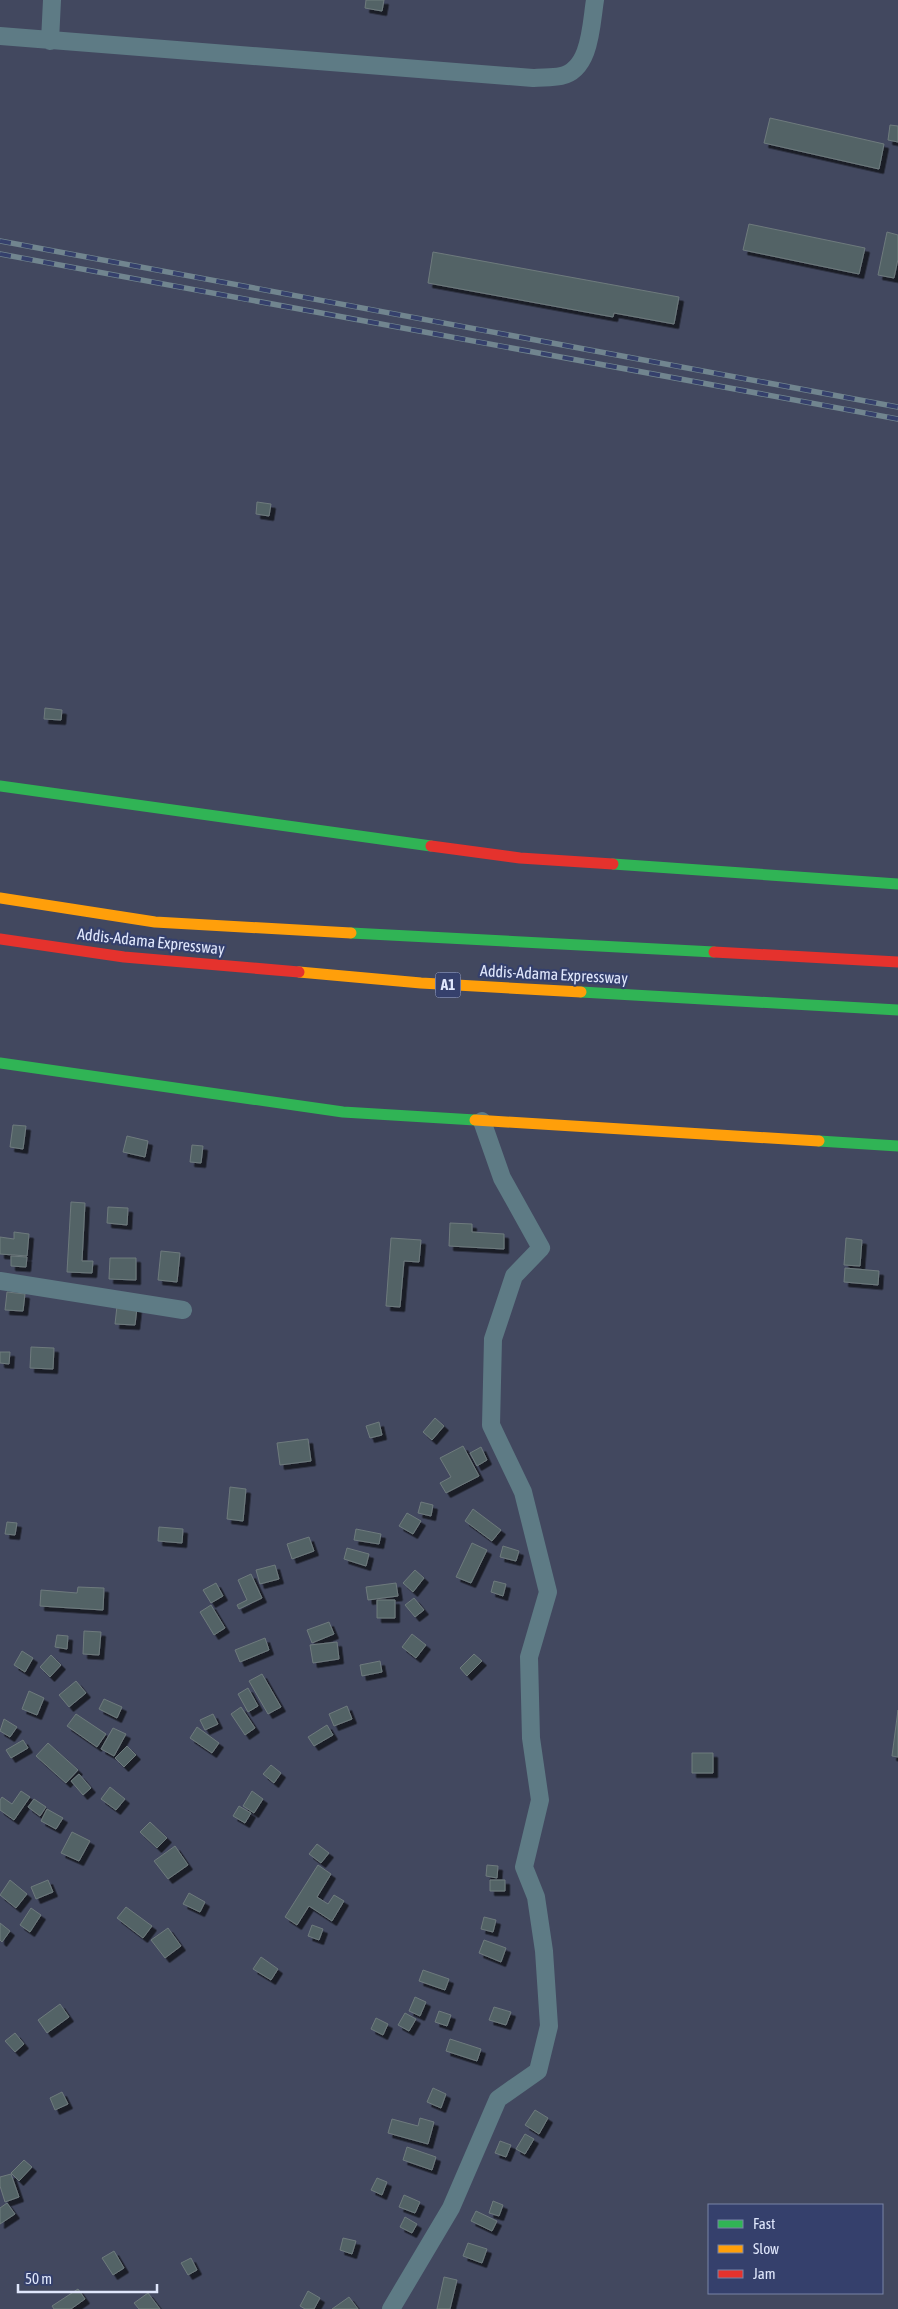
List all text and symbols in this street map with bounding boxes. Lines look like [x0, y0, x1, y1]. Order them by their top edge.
street label: Addis-Adama Expressway [76, 924, 226, 959]
street label: Addis-Adama Expressway [480, 961, 629, 988]
road number: A1 [436, 972, 460, 998]
legend [708, 2204, 883, 2294]
text: Fast [753, 2215, 775, 2232]
text: Slow [753, 2240, 779, 2257]
scale bar [18, 2262, 156, 2294]
text: Jam [753, 2265, 776, 2282]
text: 50 m [25, 2270, 52, 2287]

